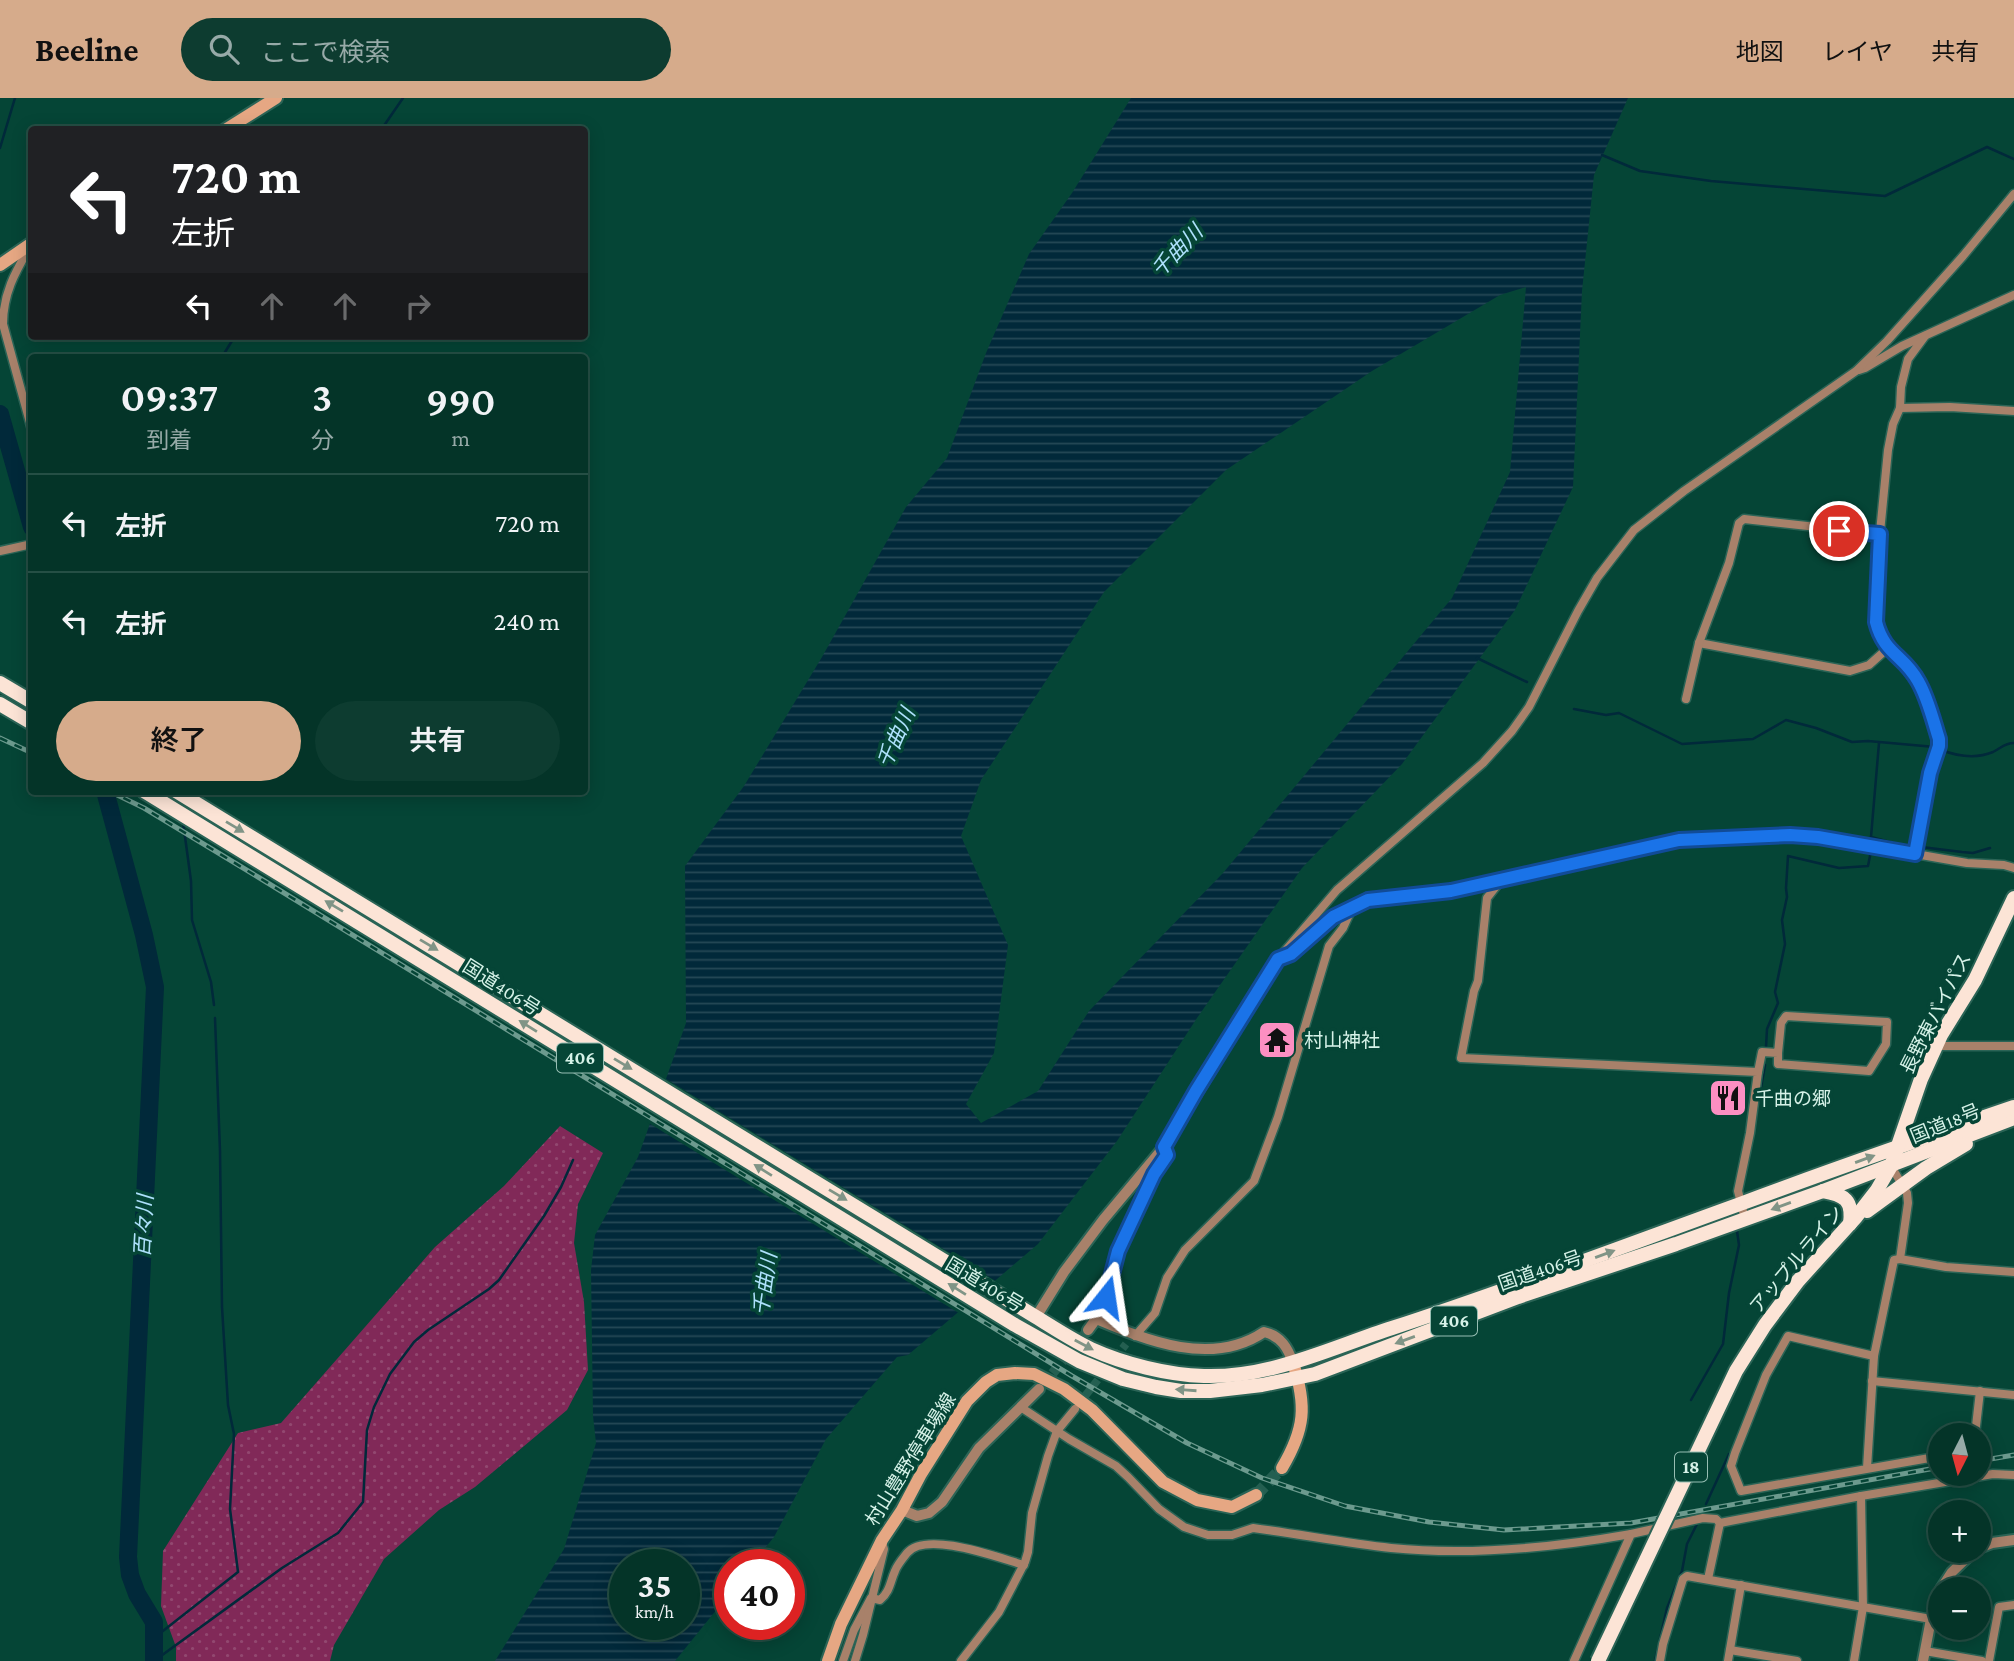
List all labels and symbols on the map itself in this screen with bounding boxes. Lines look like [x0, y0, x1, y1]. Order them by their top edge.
water label: 千曲川 [1146, 219, 1209, 282]
pin [1809, 501, 1869, 561]
water label: 千曲川 [872, 703, 921, 772]
one-way arrow [225, 820, 244, 833]
one-way arrow [324, 900, 343, 913]
one-way arrow [419, 939, 438, 952]
street label: 長野東バイパス [1896, 949, 1975, 1077]
street label: 国道406号 [459, 955, 544, 1019]
one-way arrow [518, 1019, 537, 1032]
temple icon: 村山神社 [1256, 1019, 1298, 1061]
place label: 村山神社 [1304, 1030, 1380, 1051]
road number: 406 [557, 1043, 603, 1072]
one-way arrow [613, 1058, 632, 1070]
restaurant icon: 千曲の郷 [1707, 1077, 1749, 1119]
place label: 千曲の郷 [1755, 1088, 1831, 1109]
street label: 国道18号 [1907, 1100, 1983, 1147]
one-way arrow [1854, 1153, 1875, 1164]
one-way arrow [754, 1164, 773, 1177]
one-way arrow [828, 1189, 847, 1202]
water label: 百々川 [130, 1192, 158, 1258]
one-way arrow [1771, 1201, 1792, 1212]
street label: アップルライン [1746, 1202, 1847, 1317]
street label: 国道406号 [1496, 1246, 1585, 1295]
one-way arrow [1595, 1248, 1616, 1259]
water label: 千曲川 [749, 1249, 782, 1317]
street label: 国道406号 [942, 1253, 1027, 1316]
position arrow [1069, 1260, 1143, 1334]
one-way arrow [947, 1283, 966, 1296]
road number: 406 [1431, 1306, 1477, 1336]
one-way arrow [1395, 1334, 1416, 1345]
one-way arrow [1074, 1339, 1094, 1350]
one-way arrow [1174, 1384, 1196, 1395]
street label: 村山豊野停車場線 [861, 1389, 960, 1529]
north arrow [1928, 1423, 1992, 1486]
road number: 18 [1675, 1452, 1707, 1482]
speed limit sign: 40 [714, 1549, 805, 1640]

